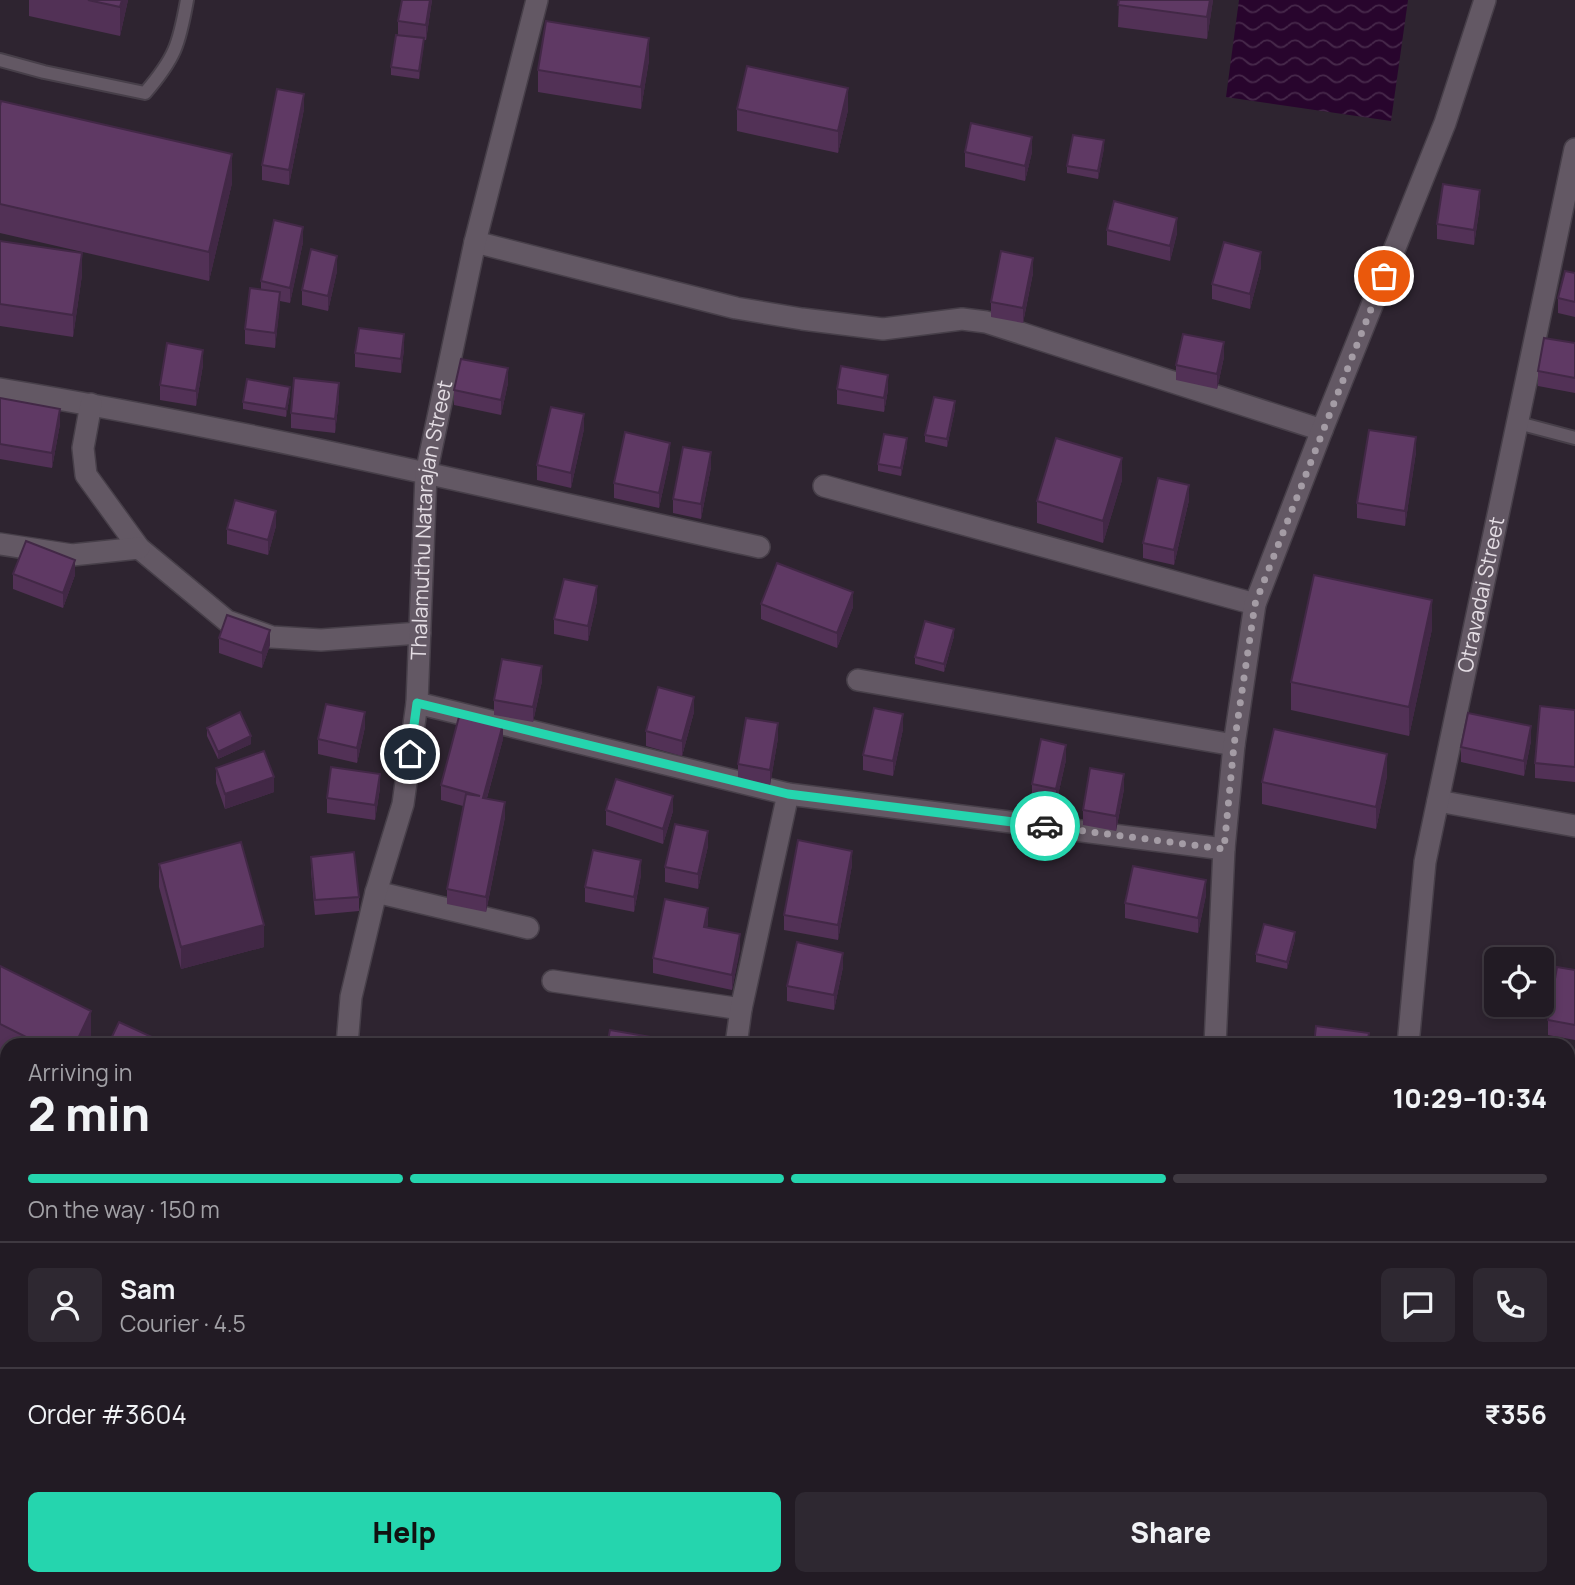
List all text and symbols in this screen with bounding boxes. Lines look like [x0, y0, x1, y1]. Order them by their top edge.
pin [1354, 246, 1414, 306]
icon: bag [1365, 257, 1403, 295]
street label: Thalamuthu Natarajan Street [404, 378, 458, 660]
street label: Otravadai Street [1450, 514, 1510, 675]
pin [380, 724, 440, 784]
icon: home [391, 735, 429, 773]
courier [1010, 791, 1080, 861]
icon: car [1026, 807, 1064, 845]
map controls [1484, 947, 1554, 1017]
button: locate [1484, 947, 1554, 1017]
text: Arriving in [28, 1056, 133, 1088]
text: 10:29–10:34 [1393, 1080, 1547, 1116]
text: 2 min [28, 1082, 150, 1145]
text: On the way · 150 m [28, 1193, 220, 1225]
button: person [28, 1268, 102, 1342]
button: chat [1381, 1268, 1455, 1342]
button: phone [1473, 1268, 1547, 1342]
text: Sam [120, 1271, 175, 1307]
text: Courier · 4.5 [120, 1307, 246, 1339]
text: Order #3604 [28, 1396, 187, 1432]
text: ₹356 [1484, 1396, 1547, 1432]
button: Help [28, 1492, 781, 1572]
button: Share [795, 1492, 1547, 1572]

